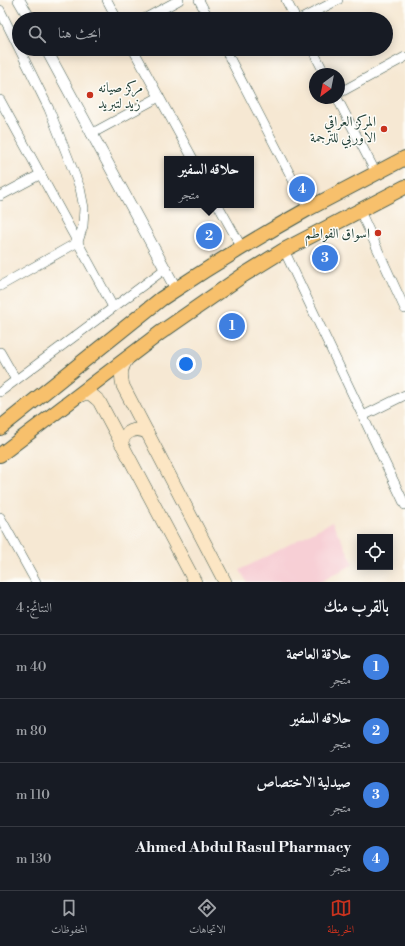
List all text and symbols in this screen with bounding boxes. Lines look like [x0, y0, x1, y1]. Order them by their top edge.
search box [12, 12, 393, 56]
icon: search [26, 23, 48, 45]
text: ابحث هنا [58, 24, 101, 43]
north arrow [309, 68, 345, 104]
place label: مركز صيانه زيد لتبريد [98, 79, 143, 113]
marker: مركز صيانه زيد لتبريد [85, 90, 95, 100]
place label: المركز العراقي الاوربي للترجمة [310, 113, 376, 149]
marker: المركز العراقي الاوربي للترجمة [379, 124, 389, 134]
popup [164, 156, 254, 208]
text: حلاقه السفير [179, 160, 239, 179]
pin: 4 [289, 174, 315, 204]
text: متجر [179, 187, 199, 203]
pin: 2 [196, 221, 222, 251]
place label: اسواق الفواطم [305, 225, 370, 247]
marker: اسواق الفواطم [373, 228, 383, 238]
pin: 3 [312, 243, 338, 273]
pin: 1 [219, 311, 245, 341]
your location [176, 354, 196, 374]
map controls [357, 534, 393, 570]
button: locate [357, 534, 393, 570]
text: بالقرب منك [323, 596, 389, 618]
text: النتائج: 4 [16, 600, 52, 616]
text: حلاقة العاصمة [286, 645, 351, 664]
text: 40 m [16, 659, 46, 675]
text: 1 [373, 659, 379, 675]
text: متجر [330, 672, 351, 688]
text: حلاقه السفير [291, 709, 351, 728]
text: 80 m [16, 723, 47, 739]
text: 2 [372, 723, 380, 739]
text: متجر [330, 736, 351, 752]
text: صيدلية الاختصاص [257, 773, 351, 792]
text: 110 m [16, 787, 50, 803]
text: 3 [372, 787, 380, 803]
text: متجر [330, 800, 351, 816]
text: Ahmed Abdul Rasul Pharmacy [135, 838, 351, 857]
text: 130 m [16, 851, 51, 867]
text: 4 [372, 851, 380, 867]
text: متجر [330, 860, 351, 876]
tab: المحفوظات [51, 897, 87, 940]
tab: الاتجاهات [189, 897, 226, 940]
tab: الخريطة [327, 897, 354, 940]

